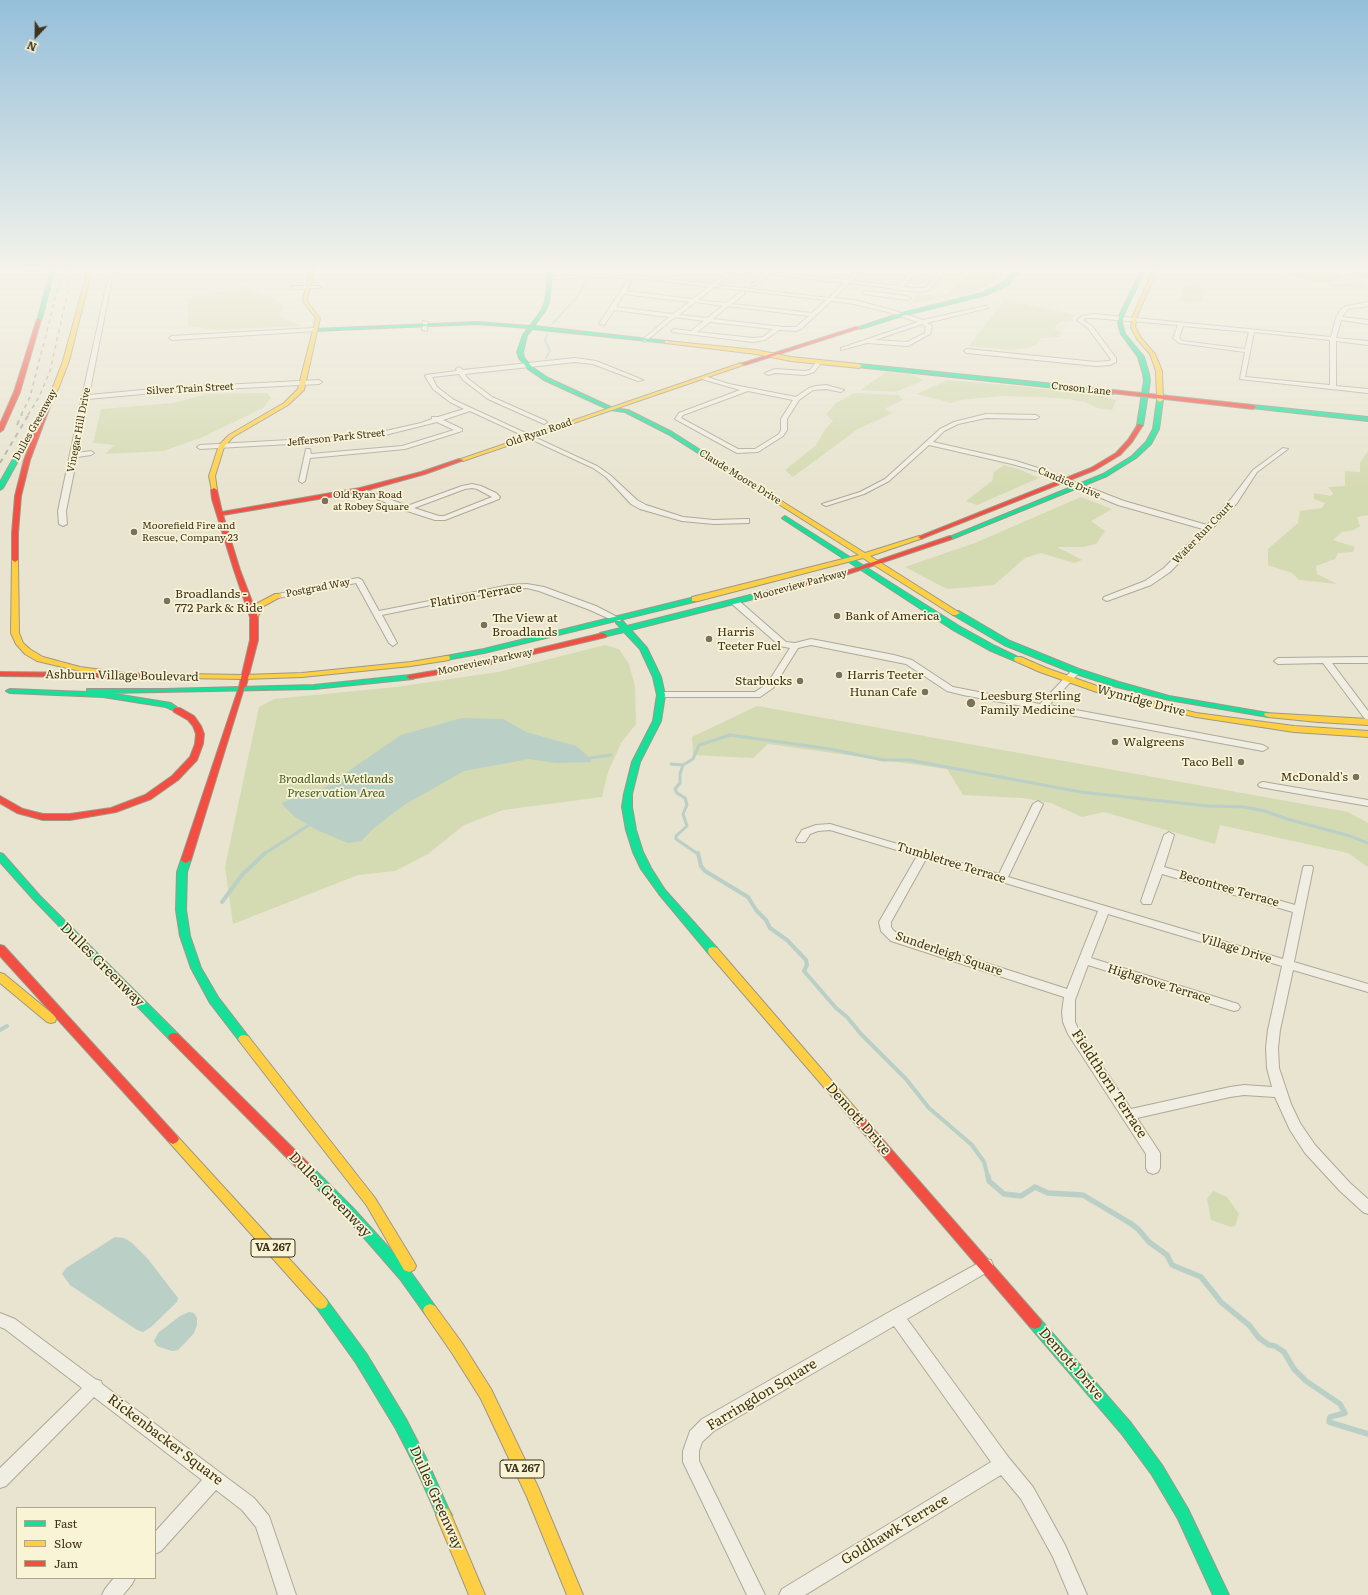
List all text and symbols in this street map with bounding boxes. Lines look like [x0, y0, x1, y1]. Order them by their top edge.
north arrow [16, 16, 56, 56]
text: N [24, 38, 39, 56]
street label: Croson Lane [1051, 380, 1111, 398]
street label: Silver Train Street [146, 381, 234, 397]
street label: Vinegar Hill Drive [65, 386, 93, 474]
street label: Dulles Greenway [10, 387, 60, 463]
street label: Old Ryan Road [504, 416, 574, 450]
street label: Jefferson Park Street [286, 427, 386, 449]
street label: Claude Moore Drive [697, 447, 783, 507]
street label: Candice Drive [1036, 464, 1102, 502]
place label: Old Ryan Road at Robey Square [333, 489, 409, 512]
marker: Old Ryan Road at Robey Square [320, 496, 330, 506]
street label: Water Run Court [1170, 500, 1236, 566]
place label: Moorefield Fire and Rescue, Company 23 [142, 520, 238, 544]
marker: Moorefield Fire and Rescue, Company 23 [129, 527, 139, 537]
street label: Mooreview Parkway [752, 567, 848, 603]
street label: Postgrad Way [285, 576, 351, 600]
street label: Flatiron Terrace [429, 581, 523, 611]
place label: Broadlands - 772 Park & Ride [175, 587, 263, 615]
marker: Broadlands - 772 Park & Ride [162, 596, 172, 606]
place label: Bank of America [845, 609, 939, 623]
place label: The View at Broadlands [492, 611, 558, 639]
marker: Bank of America [832, 611, 842, 621]
marker: The View at Broadlands [479, 620, 489, 630]
place label: Harris Teeter Fuel [717, 625, 781, 653]
marker: Harris Teeter Fuel [704, 634, 714, 644]
street label: Mooreview Parkway [436, 646, 534, 678]
street label: Ashburn Village Boulevard [45, 667, 199, 685]
place label: Harris Teeter [847, 668, 923, 682]
marker: Harris Teeter [834, 670, 844, 680]
place label: Starbucks [735, 674, 792, 688]
marker: Starbucks [795, 676, 805, 686]
street label: Wynridge Drive [1095, 682, 1187, 720]
place label: Hunan Cafe [849, 685, 917, 699]
marker: Hunan Cafe [920, 687, 930, 697]
place label: Leesburg Sterling Family Medicine [980, 689, 1081, 717]
marker: Leesburg Sterling Family Medicine [965, 697, 977, 709]
place label: Walgreens [1123, 735, 1184, 749]
marker: Walgreens [1110, 737, 1120, 747]
place label: Taco Bell [1181, 755, 1233, 769]
marker: Taco Bell [1236, 757, 1246, 767]
place label: McDonald's [1281, 770, 1348, 784]
park label: Broadlands Wetlands Preservation Area [278, 772, 394, 800]
marker: McDonald's [1351, 772, 1361, 782]
street label: Tumbletree Terrace [895, 840, 1007, 886]
street label: Becontree Terrace [1177, 868, 1281, 910]
street label: Dulles Greenway [57, 920, 147, 1010]
street label: Sunderleigh Square [894, 929, 1004, 979]
street label: Village Drive [1199, 931, 1273, 967]
street label: Highgrove Terrace [1106, 961, 1212, 1007]
street label: Fieldthorn Terrace [1068, 1027, 1150, 1141]
street label: Demott Drive [822, 1079, 894, 1159]
street label: Dulles Greenway [285, 1149, 375, 1241]
road number: VA 267 [251, 1239, 295, 1257]
street label: Demott Drive [1035, 1324, 1107, 1404]
street label: Farringdon Square [704, 1356, 820, 1434]
street label: Rickenbacker Square [104, 1391, 226, 1489]
street label: Dulles Greenway [406, 1443, 466, 1553]
road number: VA 267 [500, 1460, 544, 1478]
street label: Goldhawk Terrace [838, 1491, 952, 1569]
legend [16, 1507, 156, 1579]
text: Fast [54, 1514, 77, 1532]
text: Slow [54, 1534, 82, 1552]
text: Jam [54, 1554, 78, 1572]

